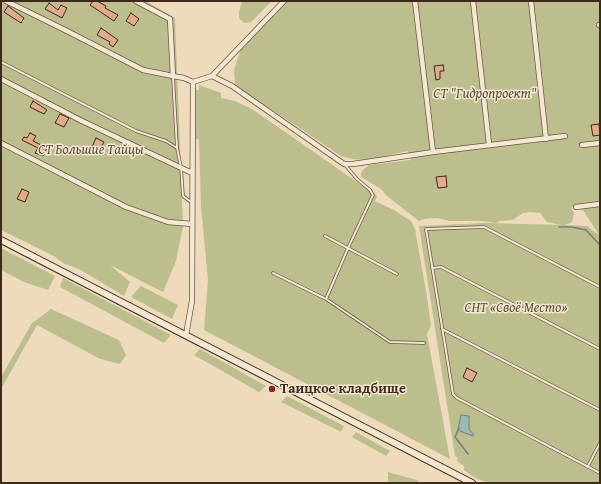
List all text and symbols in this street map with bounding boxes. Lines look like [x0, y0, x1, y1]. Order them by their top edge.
park label: СТ "Гидропроект" [433, 86, 537, 102]
park label: СТ Большие Тайцы [38, 142, 144, 158]
park label: СНТ «Своё Место» [465, 300, 567, 316]
place label: Таицкое кладбище [280, 381, 406, 397]
marker: Таицкое кладбище [267, 384, 277, 394]

